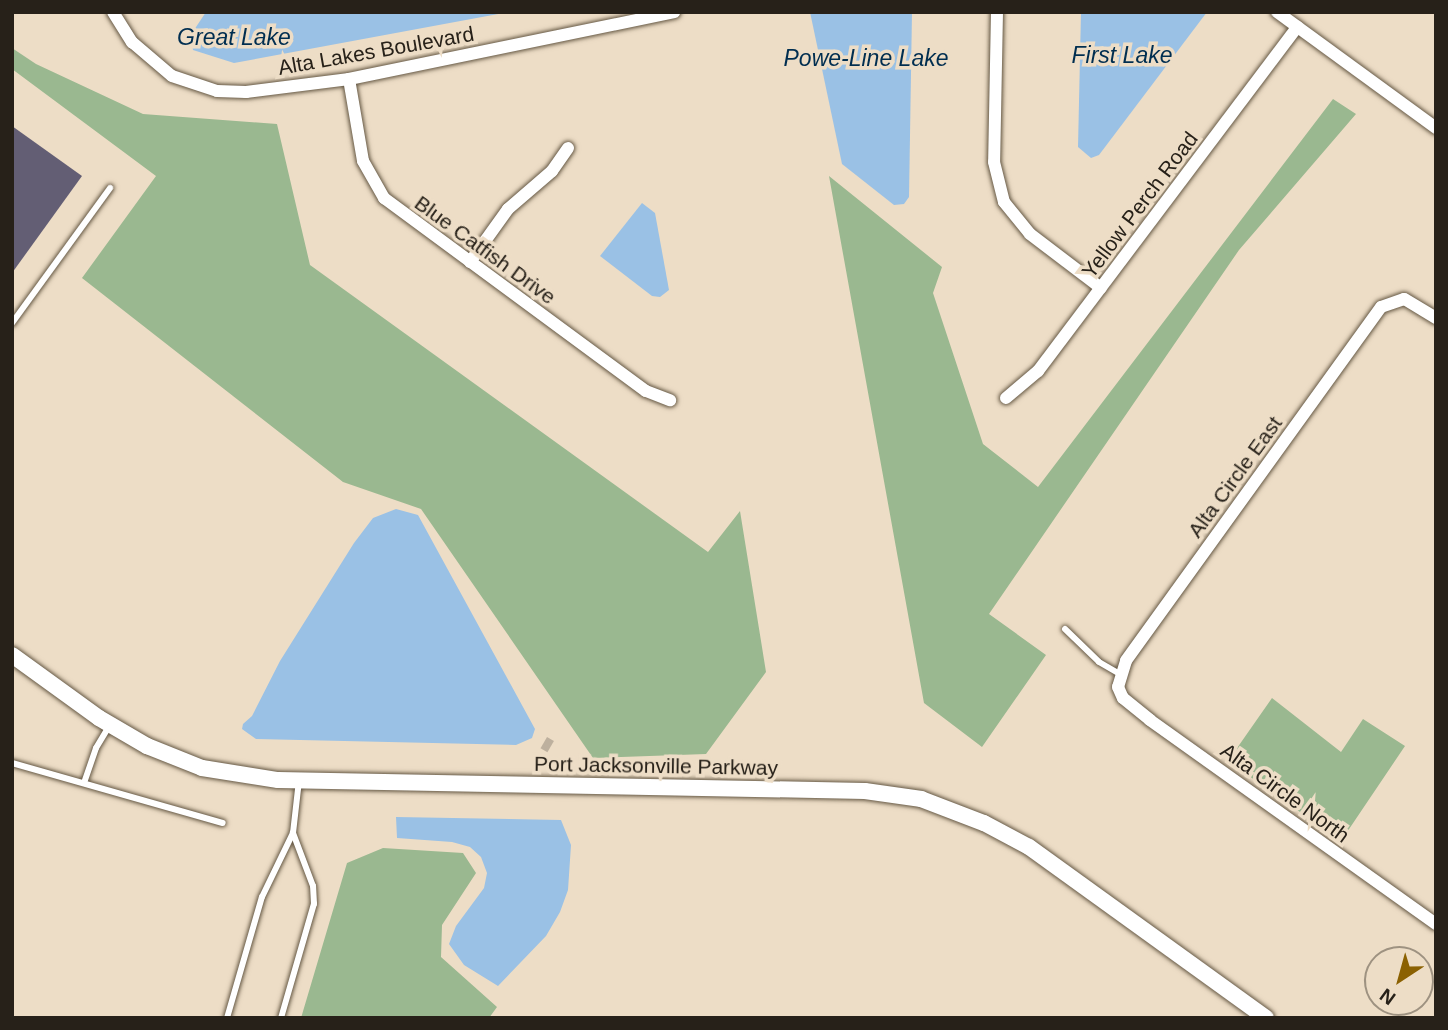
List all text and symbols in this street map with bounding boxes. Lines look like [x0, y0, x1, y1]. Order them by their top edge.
street label: Alta Lakes Boulevard [276, 21, 476, 81]
water label: Great Lake [177, 23, 291, 51]
water label: First Lake [1072, 41, 1172, 69]
water label: Powe-Line Lake [784, 44, 948, 72]
street label: Yellow Perch Road [1077, 127, 1203, 283]
street label: Blue Catfish Drive [410, 190, 560, 310]
street label: Alta Circle East [1183, 412, 1287, 542]
street label: Alta Circle North [1216, 738, 1354, 848]
street label: Port Jacksonville Parkway [534, 751, 778, 781]
north arrow [1364, 946, 1434, 1016]
text: N [1376, 984, 1399, 1009]

